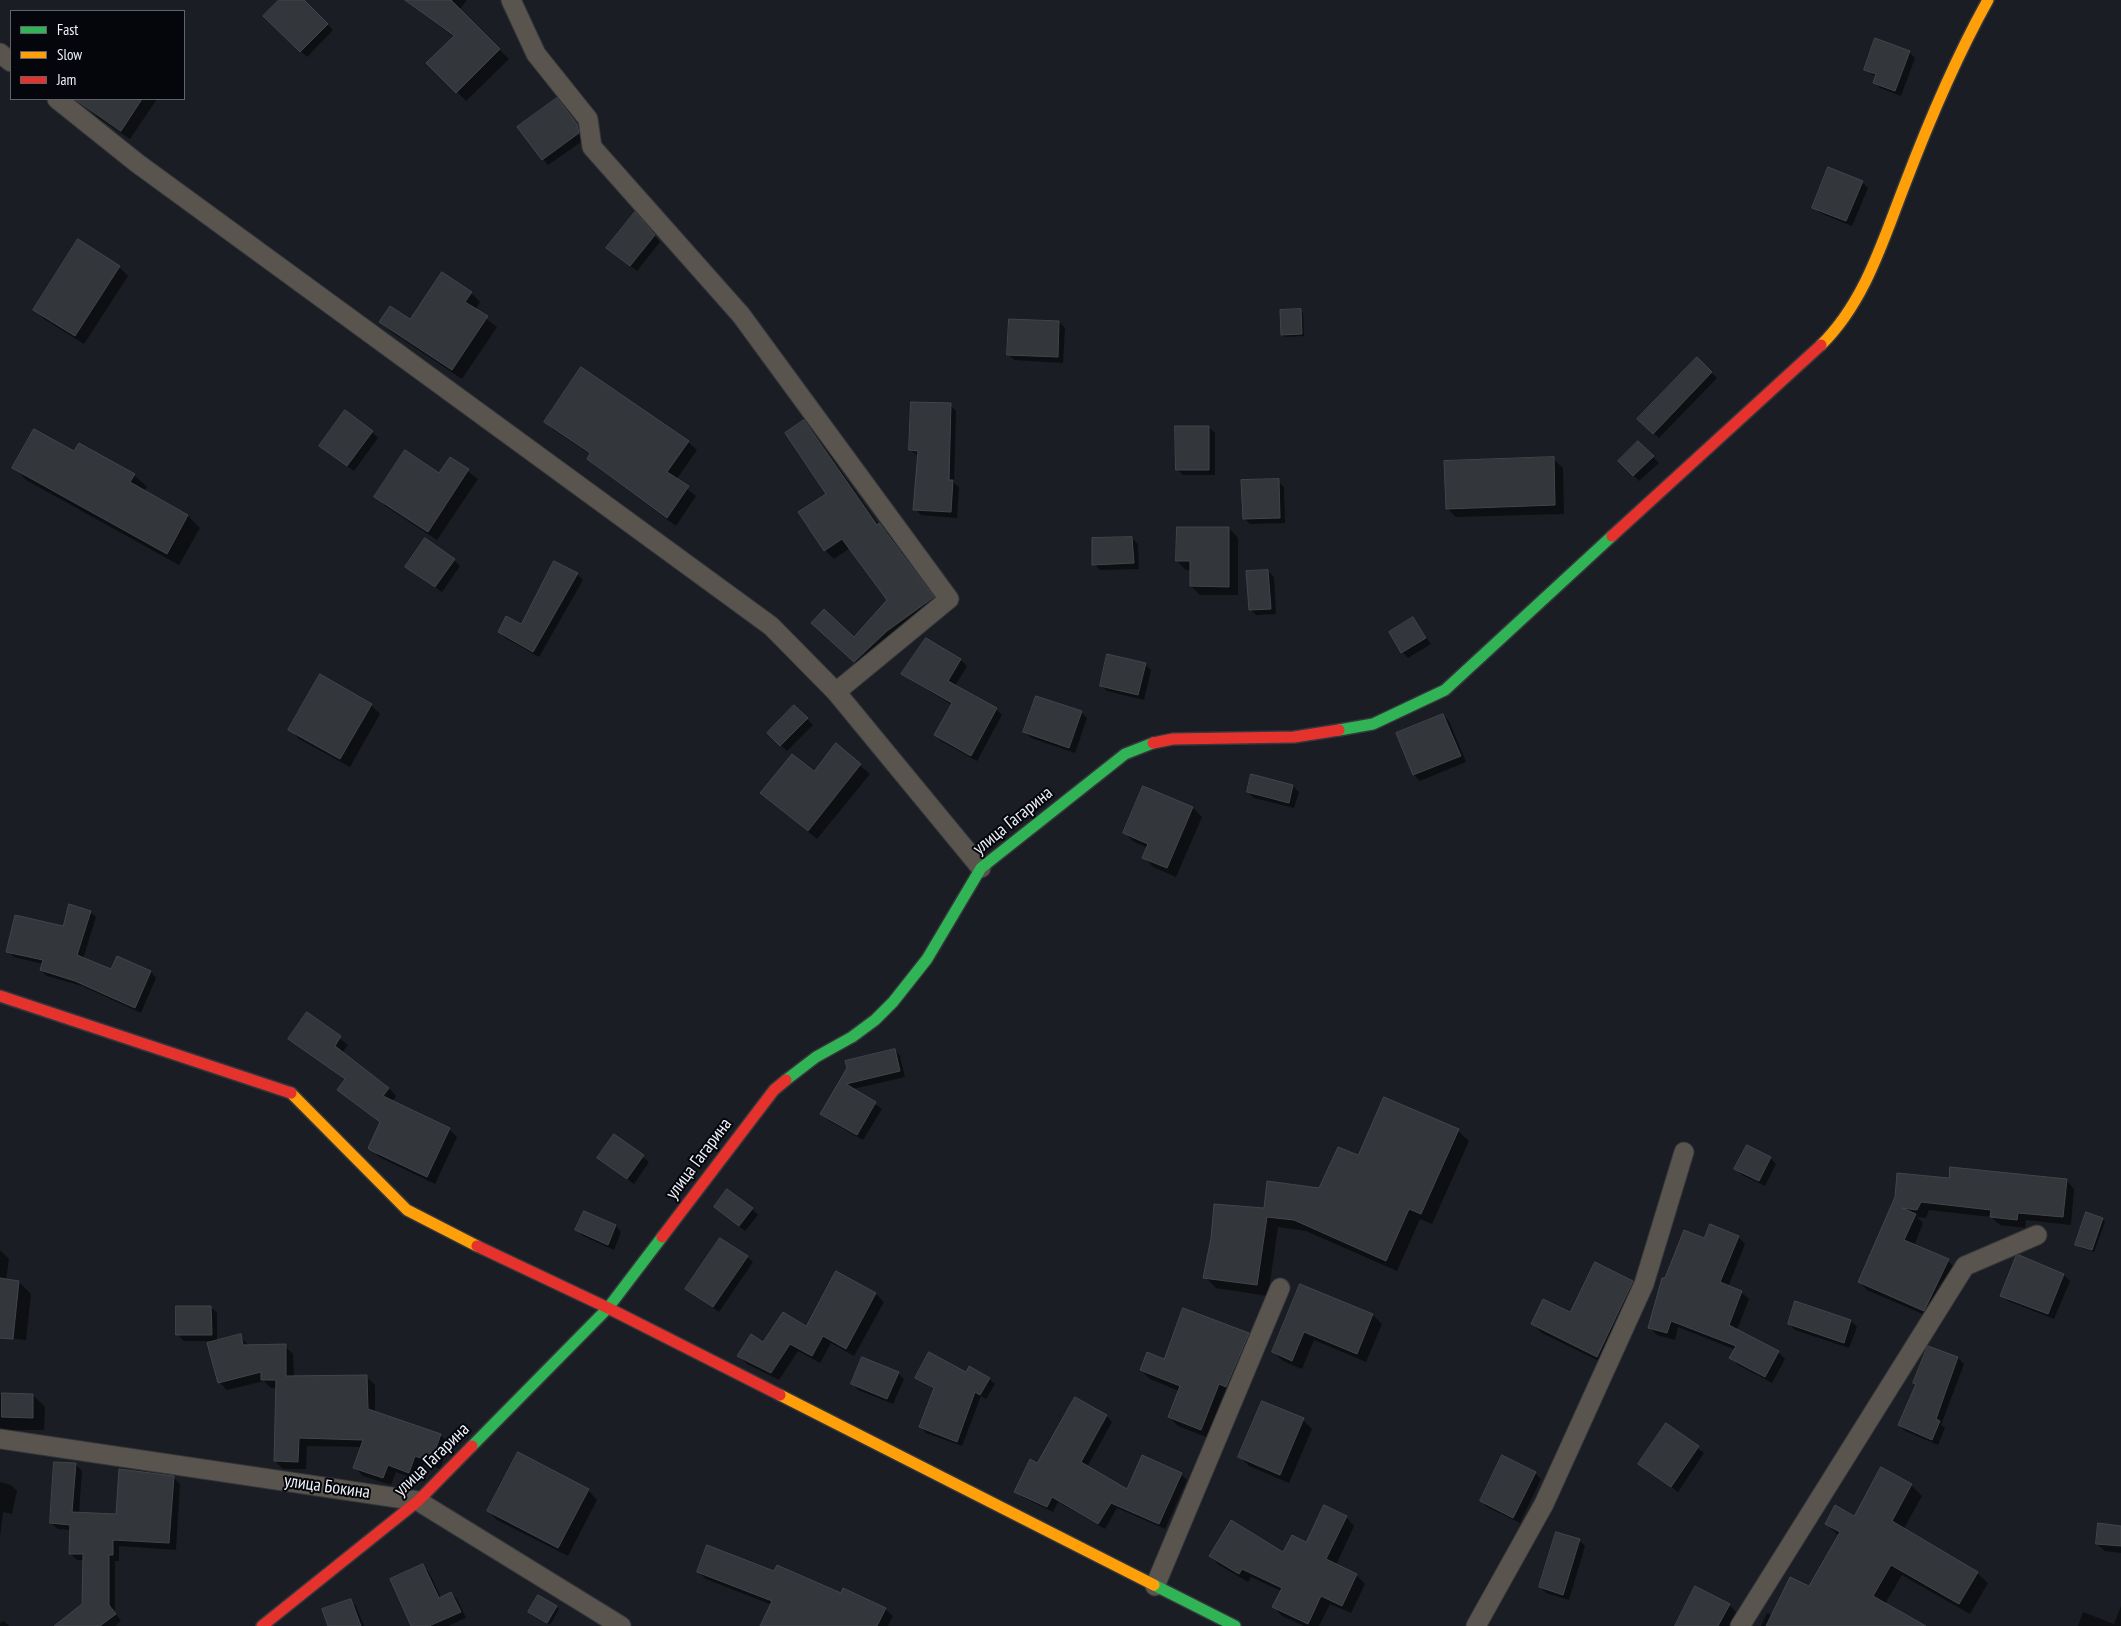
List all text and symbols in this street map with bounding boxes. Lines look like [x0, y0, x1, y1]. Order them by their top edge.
legend [10, 10, 185, 100]
text: Fast [57, 20, 78, 39]
text: Slow [57, 45, 82, 64]
text: Jam [57, 70, 76, 89]
street label: улица Гагарина [969, 782, 1057, 860]
street label: улица Гагарина [661, 1114, 737, 1204]
street label: улица Гагарина [390, 1419, 474, 1501]
street label: улица Бокина [283, 1470, 371, 1504]

